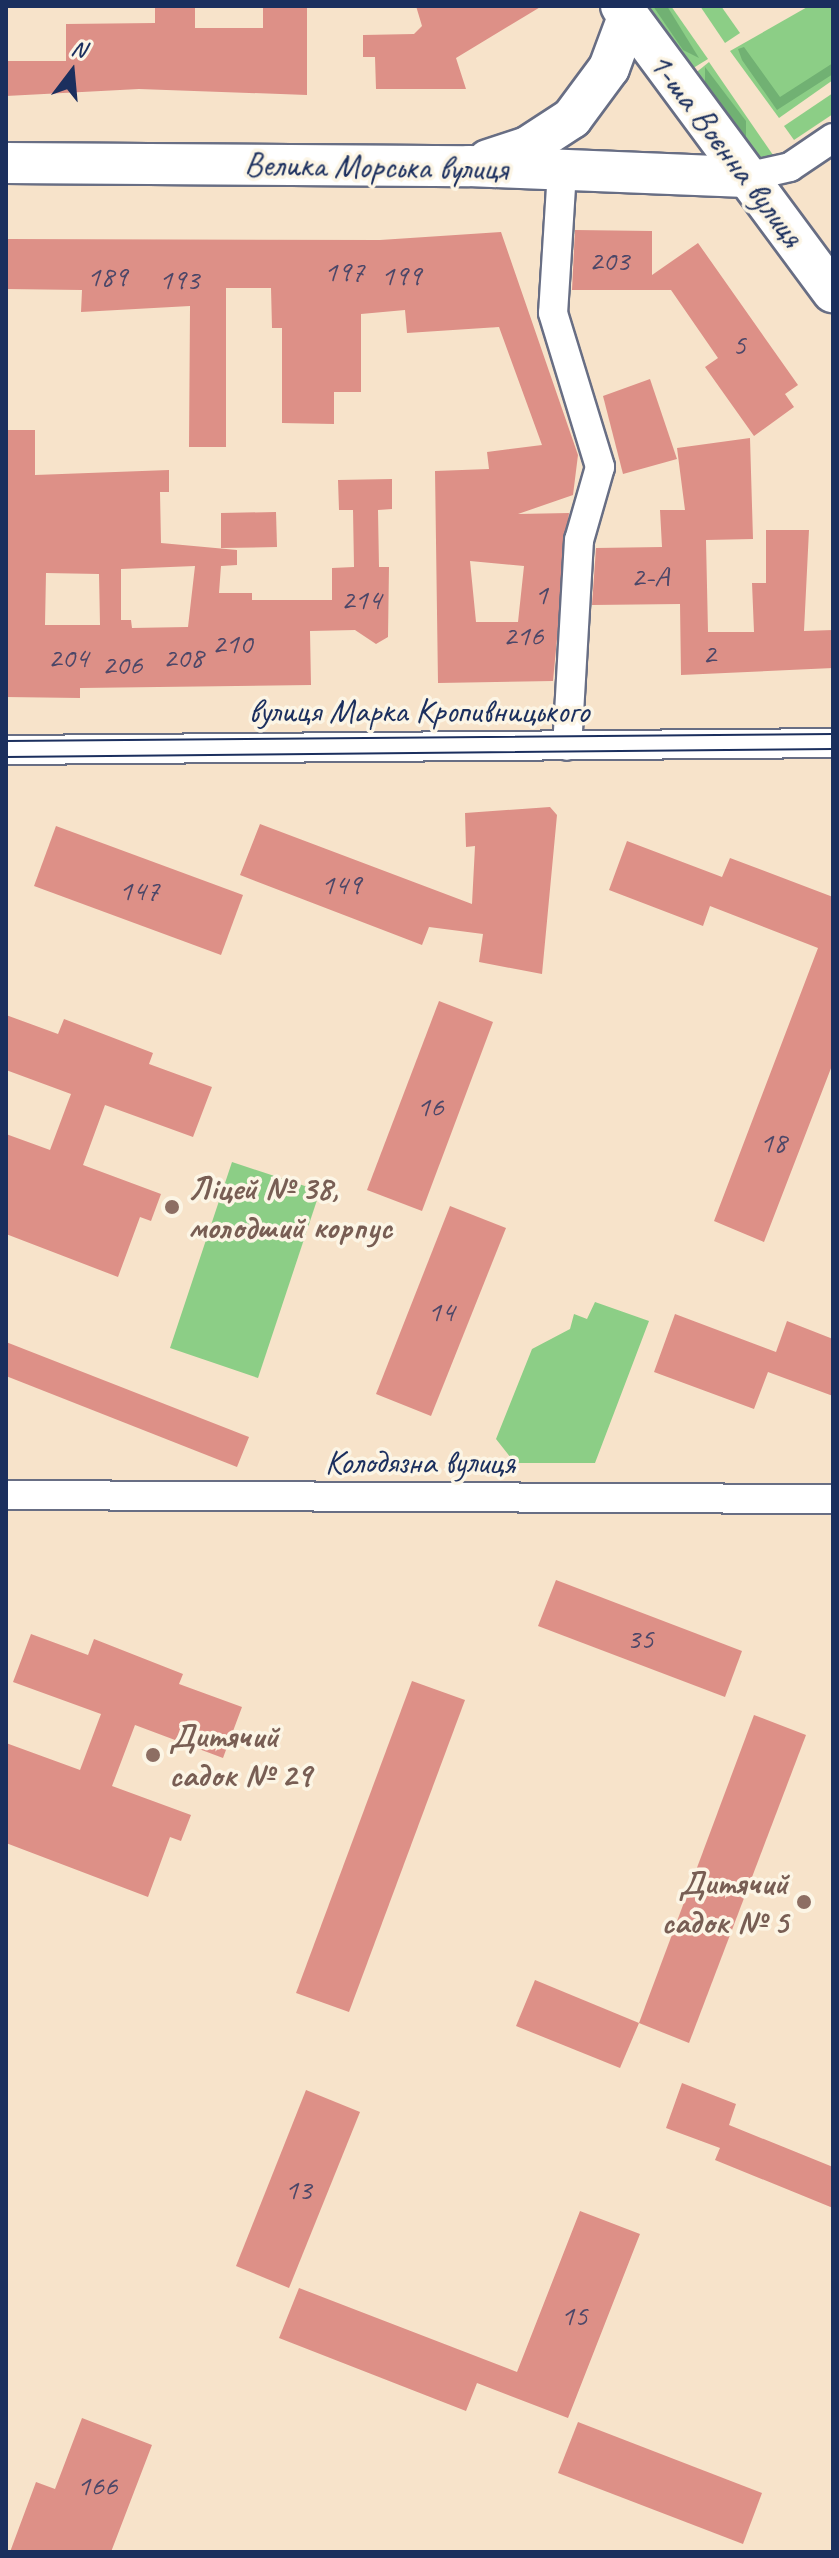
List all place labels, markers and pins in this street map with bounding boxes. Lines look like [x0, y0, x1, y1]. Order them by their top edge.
place label: Ліцей № 38, молодший корпус [188, 1167, 392, 1246]
marker: Ліцей № 38, молодший корпус [163, 1198, 181, 1216]
place label: Дитячий садок № 29 [169, 1715, 311, 1794]
marker: Дитячий садок № 29 [144, 1746, 162, 1764]
place label: Дитячий садок № 5 [661, 1862, 788, 1942]
marker: Дитячий садок № 5 [795, 1893, 813, 1911]

